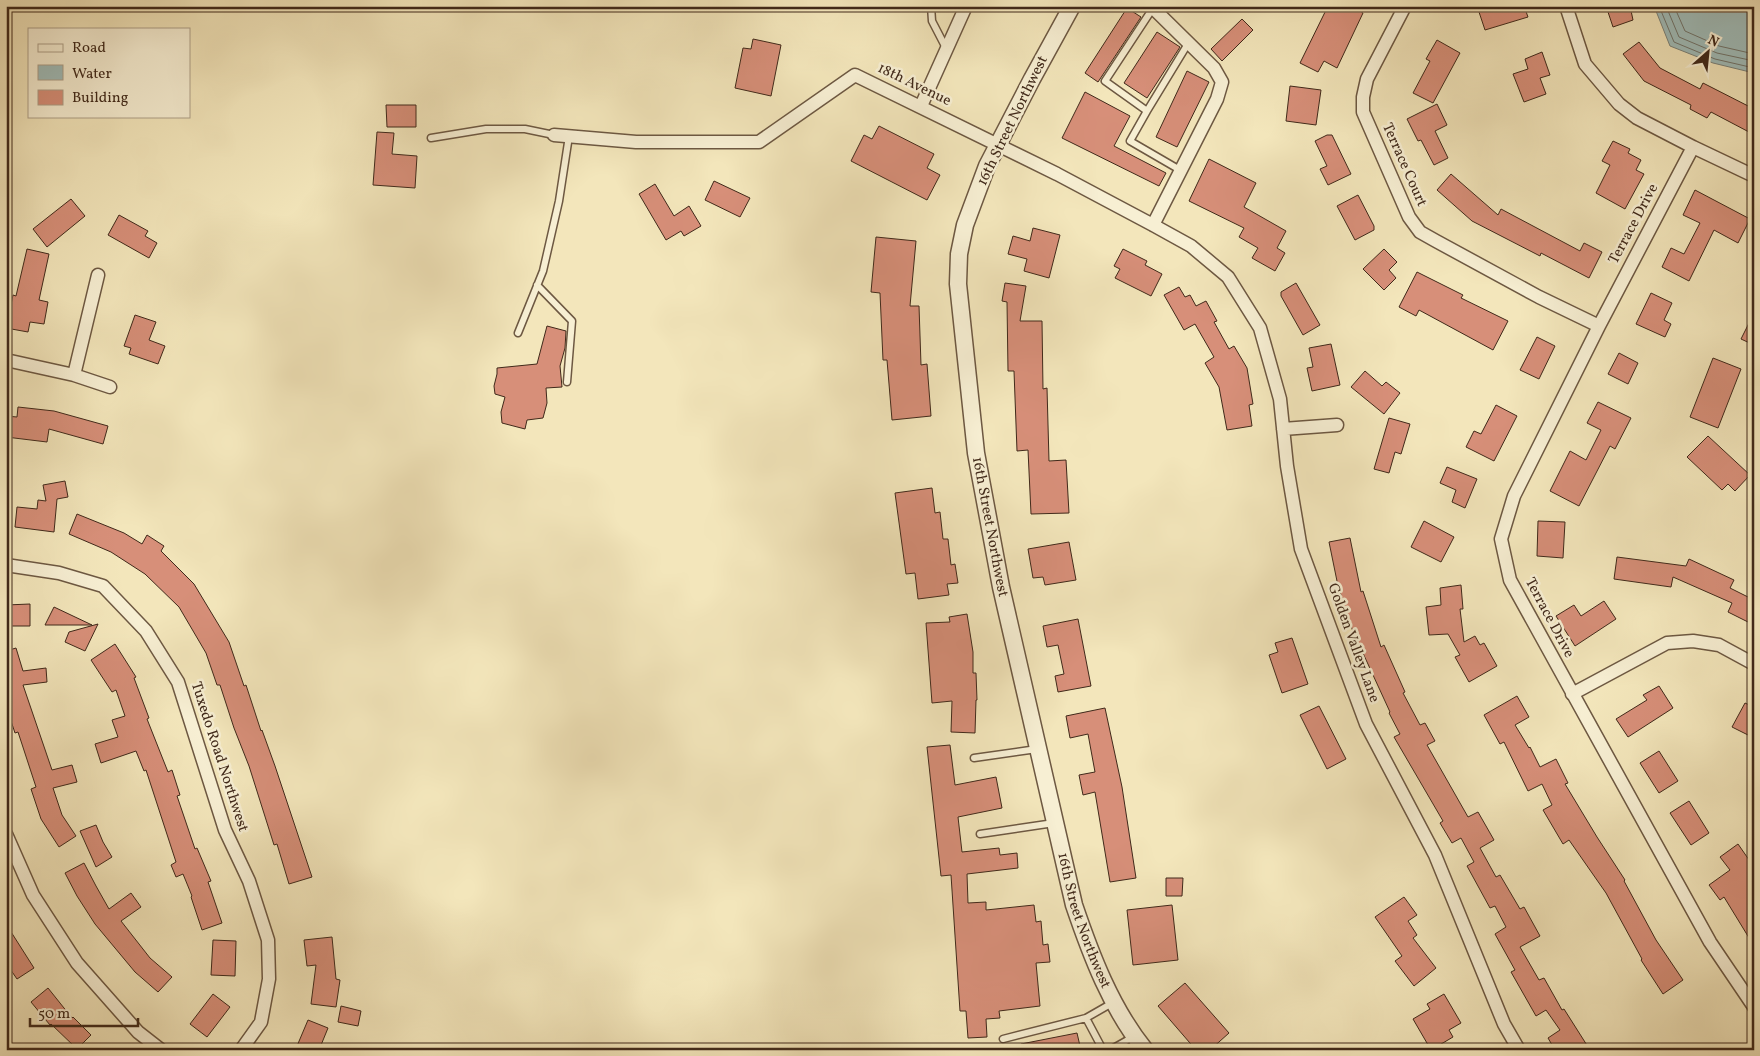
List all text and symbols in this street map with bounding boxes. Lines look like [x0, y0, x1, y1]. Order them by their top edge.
legend [28, 28, 190, 118]
north arrow [1682, 28, 1732, 78]
text: N [1704, 31, 1722, 53]
text: Road [72, 38, 106, 59]
street label: 16th Street Northwest [972, 52, 1054, 190]
street label: 18th Avenue [874, 58, 954, 112]
text: Water [72, 64, 112, 85]
text: Building [72, 88, 129, 109]
street label: Terrace Court [1376, 120, 1432, 210]
street label: Terrace Drive [1604, 180, 1664, 268]
street label: 16th Street Northwest [966, 455, 1013, 599]
street label: Terrace Drive [1519, 574, 1579, 662]
street label: Golden Valley Lane [1322, 581, 1384, 705]
street label: Tuxedo Road Northwest [185, 679, 253, 835]
street label: 16th Street Northwest [1052, 851, 1116, 992]
scale bar [30, 996, 138, 1028]
text: 50 m [38, 1004, 70, 1025]

